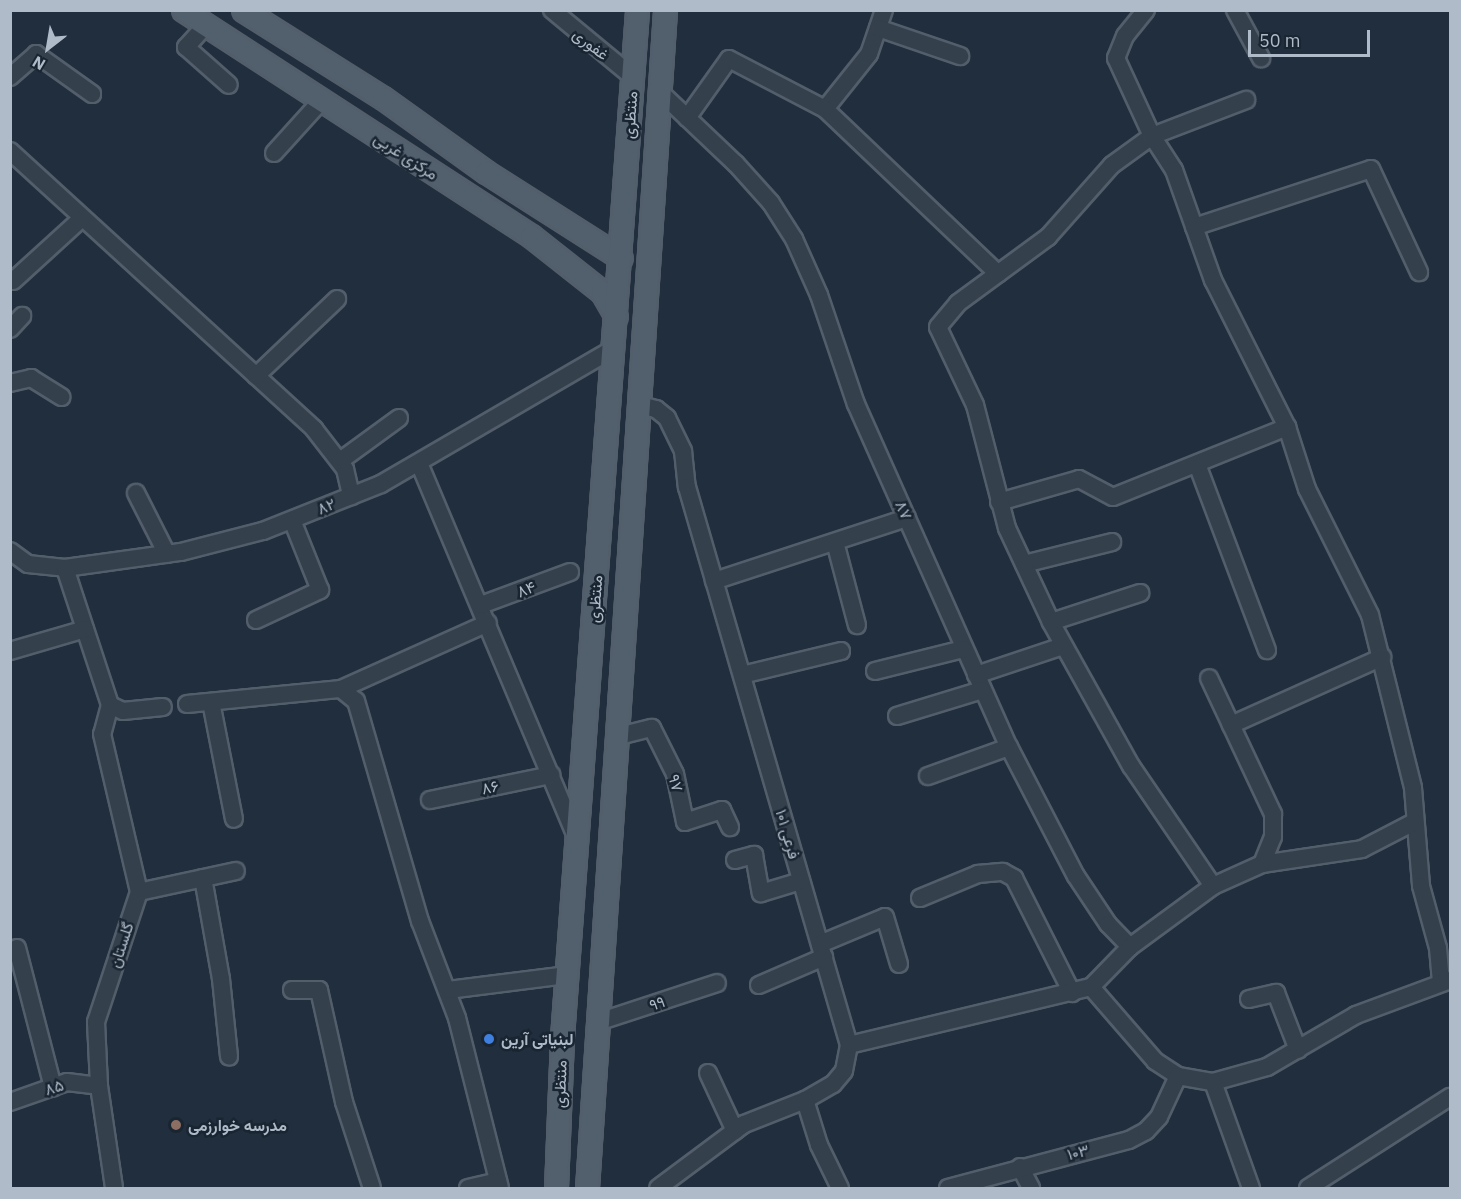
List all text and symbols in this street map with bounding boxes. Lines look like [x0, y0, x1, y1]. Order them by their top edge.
north arrow [18, 18, 78, 78]
scale bar [1251, 18, 1372, 56]
street label: غفوری [569, 24, 613, 64]
text: 50 m [1259, 29, 1301, 52]
text: N [29, 52, 49, 75]
street label: منتظری [619, 90, 641, 140]
street label: مرکزی غربی [370, 128, 442, 184]
street label: ۸۲ [314, 494, 338, 518]
street label: ۸۷ [891, 498, 917, 522]
street label: منتظری [584, 574, 606, 624]
street label: ۸۴ [514, 577, 538, 601]
street label: ۹۷ [664, 772, 688, 794]
street label: ۸۶ [480, 776, 500, 798]
street label: فرعی ۱۰۱ [772, 807, 804, 861]
street label: گلستان [105, 920, 137, 970]
street label: ۹۹ [647, 991, 667, 1015]
place label: لبنیاتی آرین [501, 1029, 574, 1049]
marker: لبنیاتی آرین [482, 1032, 496, 1046]
street label: منتظری [550, 1060, 570, 1108]
street label: ۸۵ [42, 1075, 66, 1099]
place label: مدرسه خوارزمی [188, 1115, 287, 1135]
marker: مدرسه خوارزمی [169, 1118, 183, 1132]
street label: ۱۰۳ [1065, 1140, 1091, 1164]

